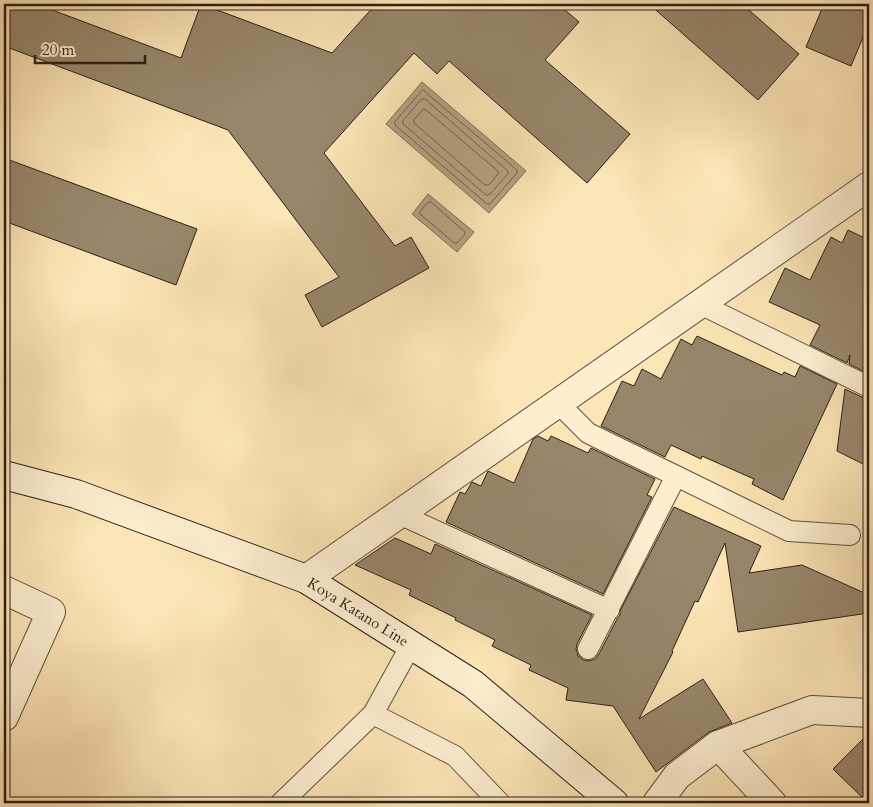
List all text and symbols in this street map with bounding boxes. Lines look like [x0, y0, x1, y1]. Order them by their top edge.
scale bar [35, 32, 145, 64]
text: 20 m [42, 40, 74, 60]
street label: Koya Katano Line [304, 573, 413, 651]

